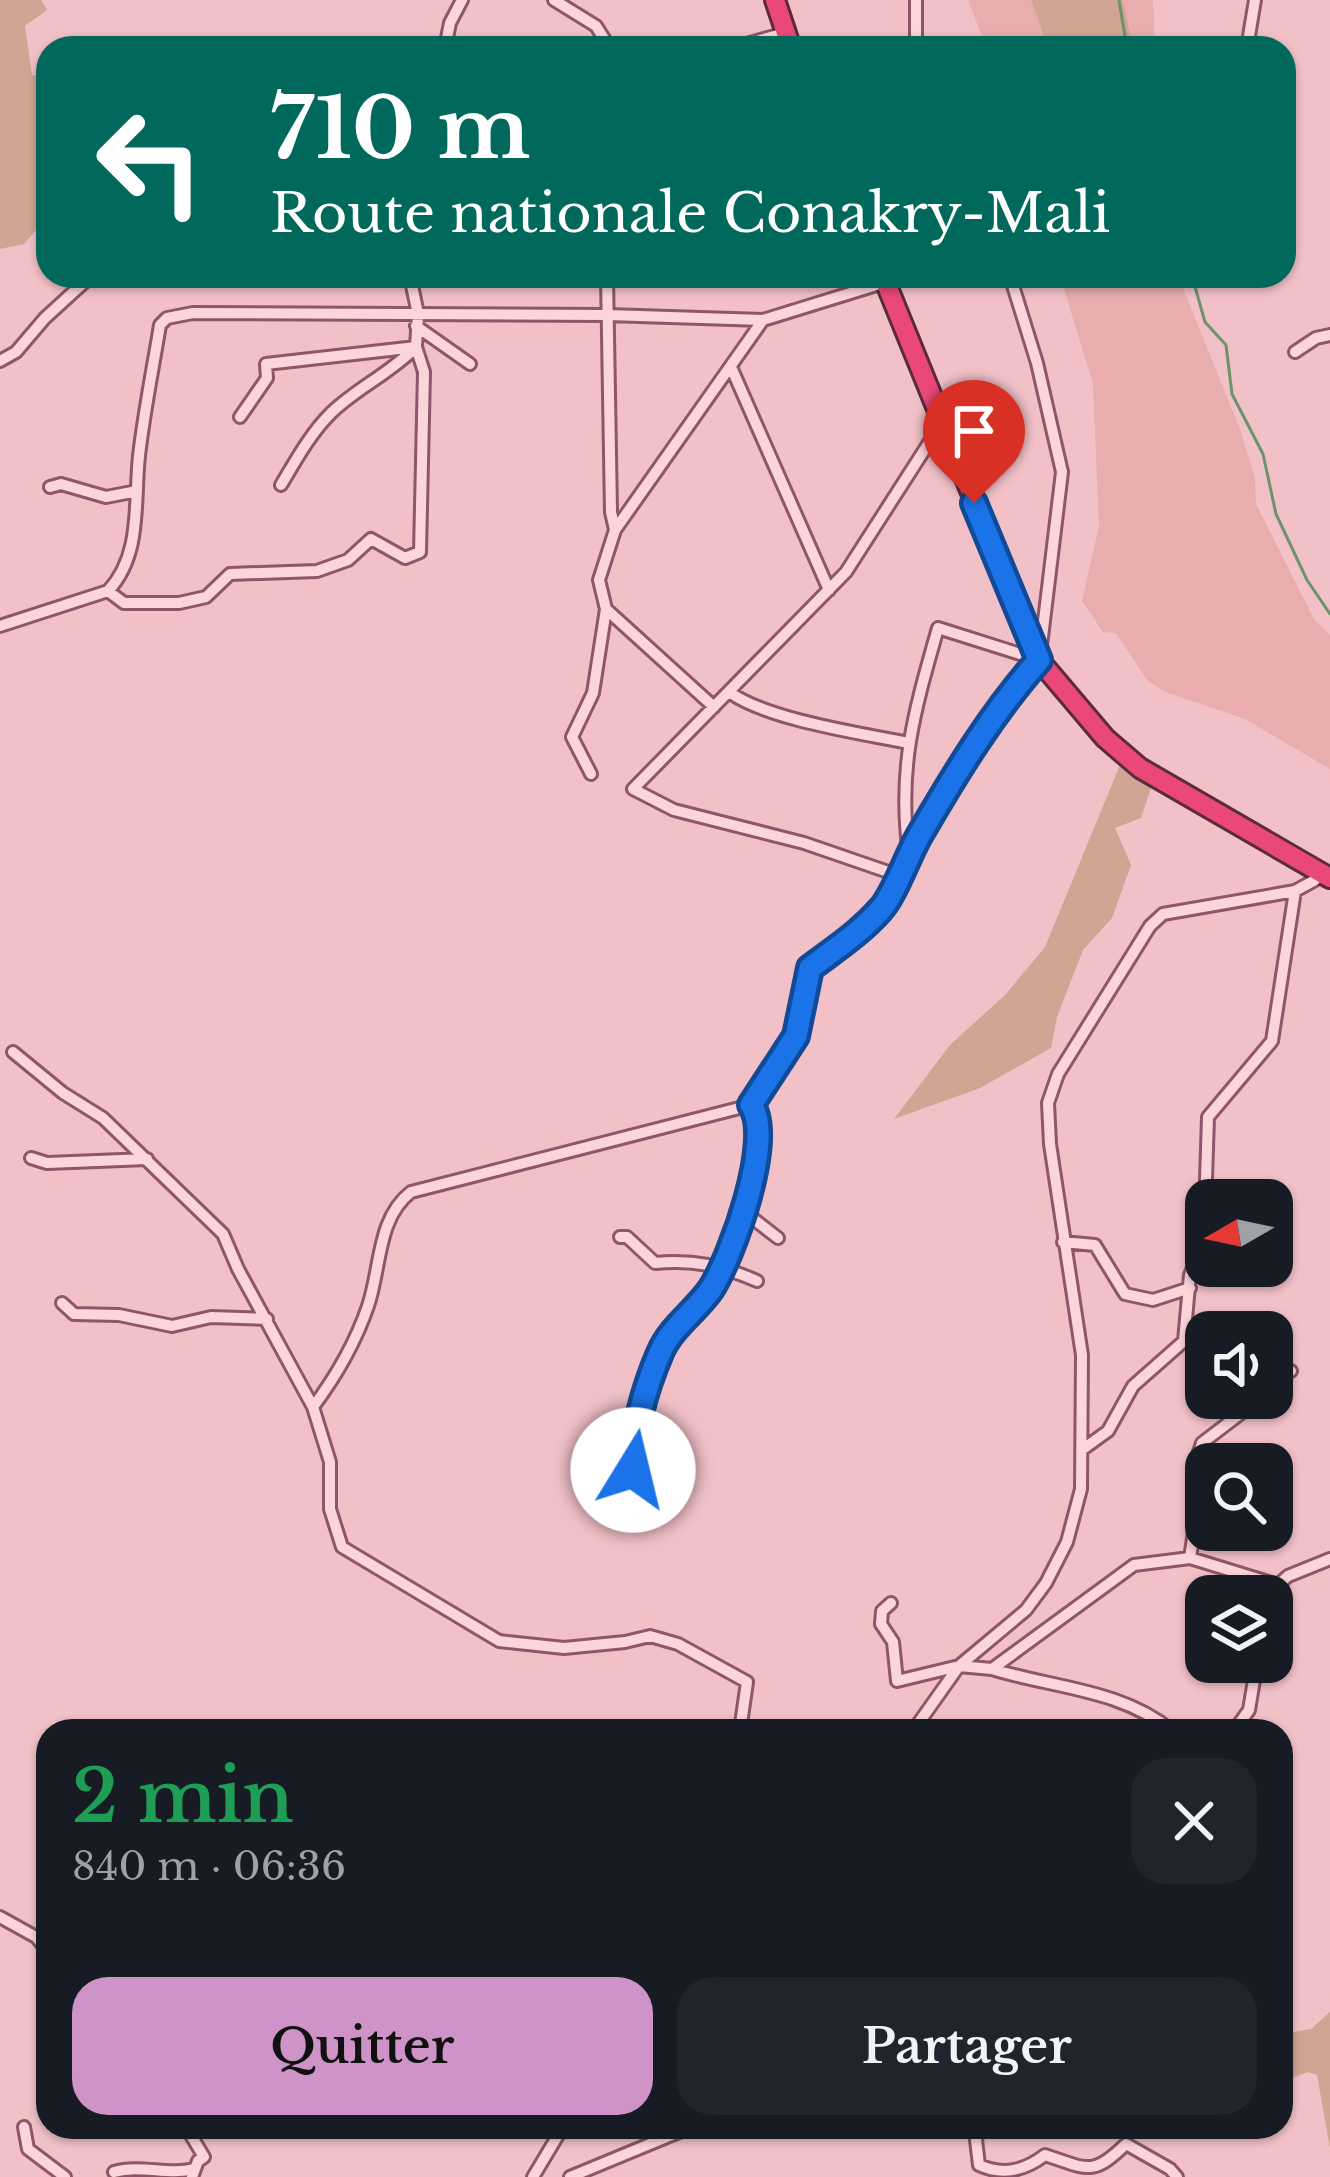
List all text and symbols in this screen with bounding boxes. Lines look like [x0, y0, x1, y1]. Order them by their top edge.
text: 710 m [270, 77, 530, 181]
icon: left [72, 84, 228, 240]
text: Route nationale Conakry-Mali [270, 180, 1110, 247]
pin [923, 380, 1025, 503]
icon: arrive [941, 398, 1007, 464]
north arrow [1185, 1179, 1293, 1287]
map controls [1185, 1179, 1293, 1683]
button: sound [1185, 1311, 1293, 1419]
position arrow [570, 1407, 696, 1533]
button: search [1185, 1443, 1293, 1551]
button: layers [1185, 1575, 1293, 1683]
text: 2 min [72, 1752, 294, 1841]
button: close [1131, 1758, 1257, 1884]
text: 840 m · 06:36 [72, 1842, 346, 1891]
button: Quitter [72, 1977, 653, 2115]
button: Partager [677, 1977, 1257, 2115]

